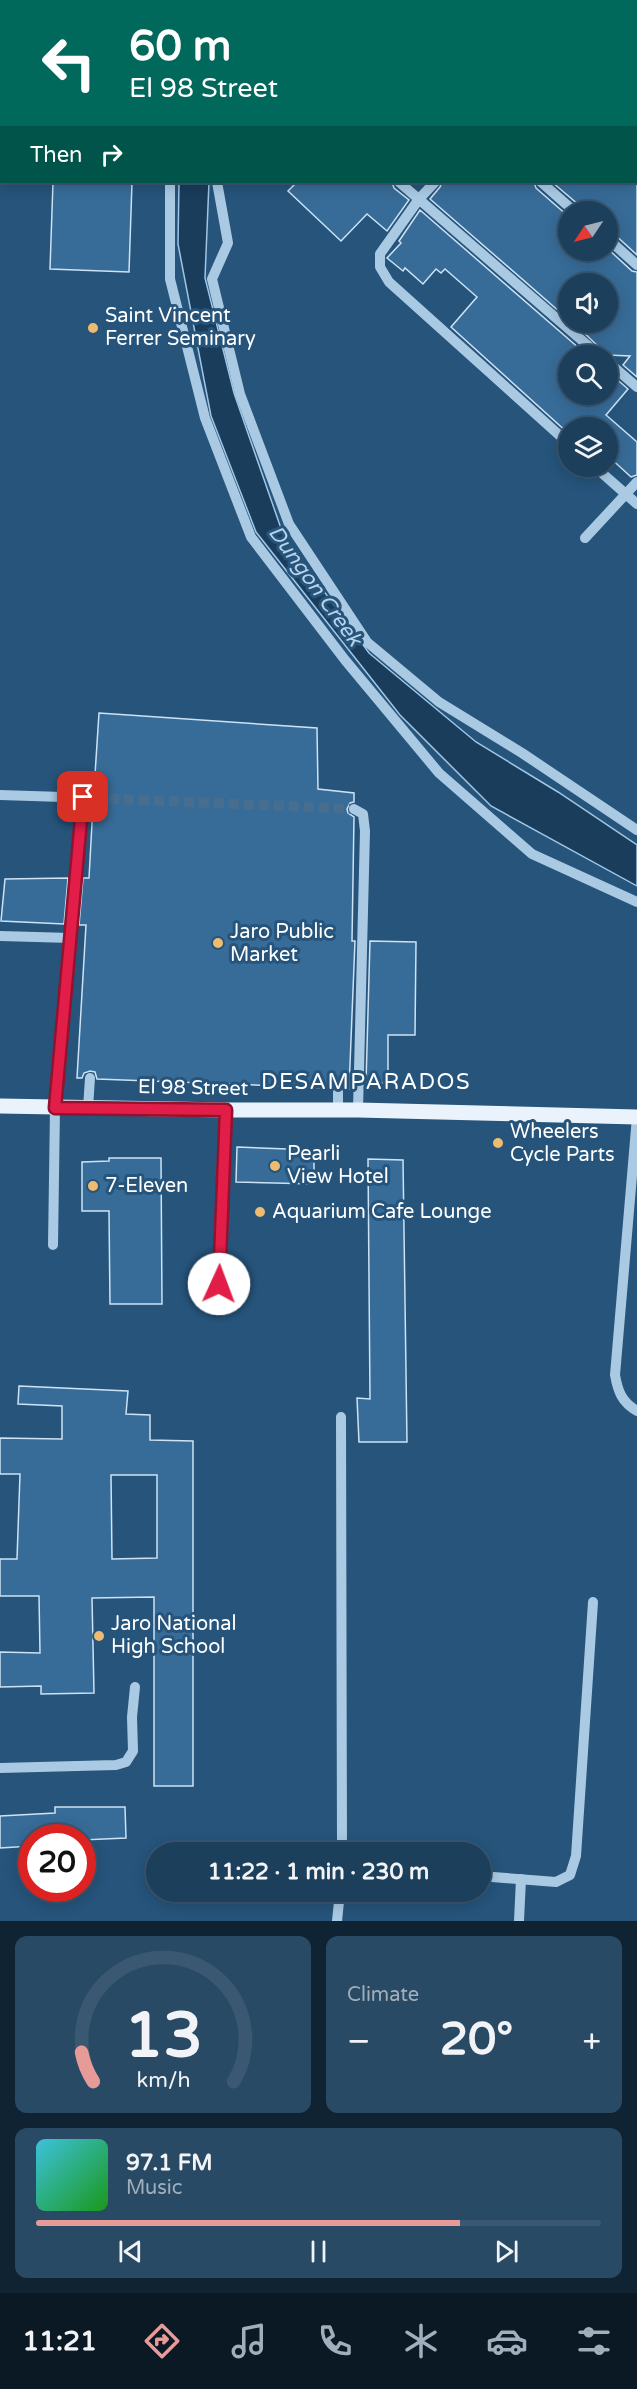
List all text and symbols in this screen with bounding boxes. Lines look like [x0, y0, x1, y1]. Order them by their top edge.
text: 60 m [129, 21, 231, 72]
icon: left [30, 24, 108, 102]
text: El 98 Street [129, 72, 278, 105]
icon: right [95, 138, 128, 171]
text: Then [30, 142, 83, 168]
north arrow [558, 201, 618, 261]
map controls [558, 201, 618, 477]
button: sound [558, 273, 618, 333]
place label: Saint Vincent Ferrer Seminary [105, 304, 256, 351]
marker: Saint Vincent Ferrer Seminary [86, 321, 100, 335]
button: search [558, 345, 618, 405]
button: layers [558, 417, 618, 477]
water label: Dungon Creek [263, 521, 368, 652]
pin [57, 771, 108, 822]
icon: arrive [66, 780, 99, 813]
place label: Jaro Public Market [230, 920, 334, 967]
marker: Jaro Public Market [211, 936, 225, 950]
district label: DESAMPARADOS [261, 1069, 471, 1095]
street label: El 98 Street [138, 1075, 249, 1101]
place label: Wheelers Cycle Parts [510, 1120, 615, 1167]
marker: Wheelers Cycle Parts [491, 1136, 505, 1150]
place label: Pearli View Hotel [287, 1142, 389, 1189]
marker: Pearli View Hotel [268, 1159, 282, 1173]
place label: 7-Eleven [105, 1174, 188, 1198]
marker: 7-Eleven [86, 1179, 100, 1193]
place label: Aquarium Cafe Lounge [272, 1200, 492, 1224]
marker: Aquarium Cafe Lounge [253, 1205, 267, 1219]
position arrow [187, 1252, 251, 1316]
place label: Jaro National High School [111, 1612, 237, 1659]
marker: Jaro National High School [92, 1629, 106, 1643]
speed limit sign: 20 [18, 1824, 96, 1902]
text: 11:22 · 1 min · 230 m [208, 1859, 429, 1885]
text: Climate [347, 1983, 419, 2007]
text: 13 [124, 1999, 202, 2074]
text: 20° [440, 2013, 513, 2067]
text: − [347, 2022, 371, 2061]
text: + [582, 2022, 601, 2061]
text: km/h [136, 2067, 190, 2093]
text: 97.1 FM [126, 2150, 212, 2176]
text: Music [126, 2176, 182, 2200]
icon: previous [114, 2235, 147, 2268]
icon: pause [302, 2235, 335, 2268]
icon: next [490, 2235, 523, 2268]
icon: directions [141, 2320, 183, 2362]
icon: music [228, 2320, 270, 2362]
icon: phone [314, 2320, 356, 2362]
icon: climate [400, 2320, 442, 2362]
icon: car [486, 2320, 528, 2362]
icon: filters [573, 2320, 615, 2362]
text: 11:21 [22, 2325, 97, 2358]

